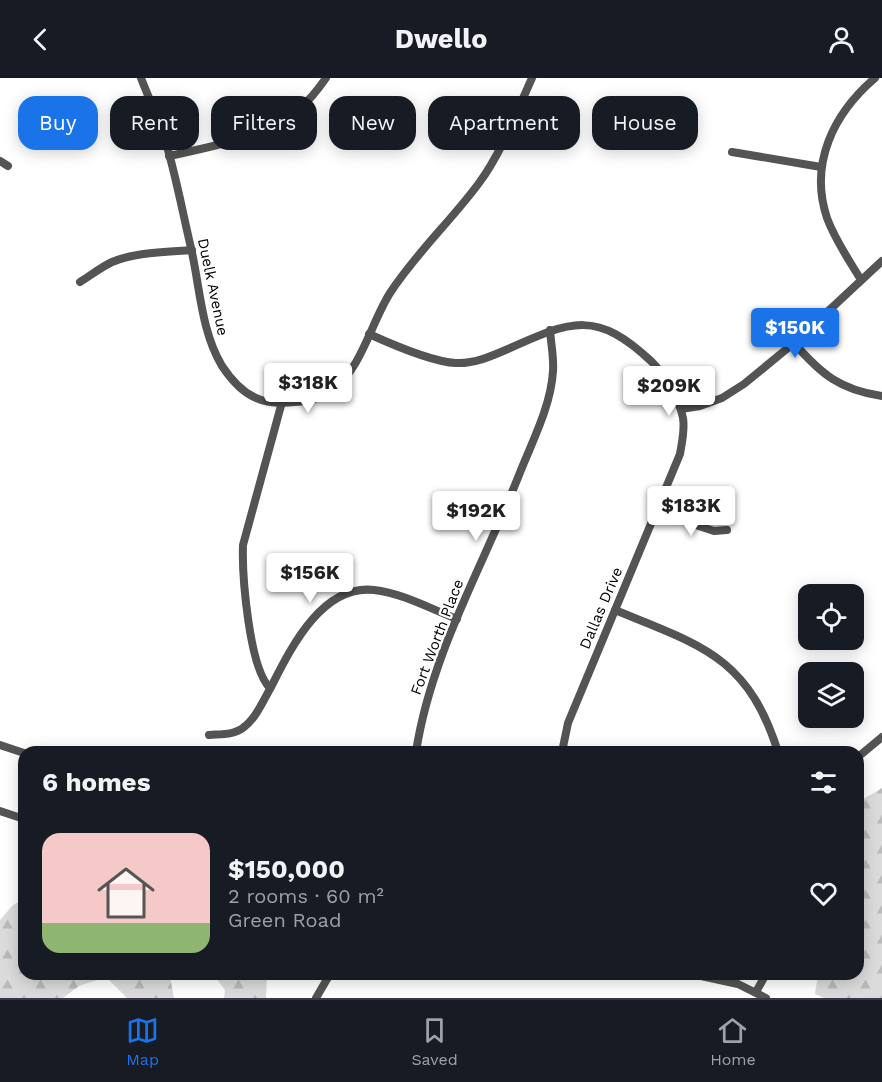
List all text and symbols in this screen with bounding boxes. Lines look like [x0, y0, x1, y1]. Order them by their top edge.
icon: back [24, 23, 57, 56]
text: Dwello [395, 23, 487, 55]
icon: person [825, 23, 858, 56]
chip: Buy [18, 96, 98, 150]
chip: Rent [110, 96, 199, 150]
chip: Filters [211, 96, 317, 150]
chip: New [329, 96, 416, 150]
chip: Apartment [428, 96, 580, 150]
chip: House [592, 96, 698, 150]
street label: Duelk Avenue [194, 237, 232, 337]
pin: $150K [753, 308, 837, 359]
text: $150K [765, 315, 825, 339]
pin: $318K [266, 363, 350, 414]
pin: $209K [627, 366, 711, 417]
text: $318K [278, 370, 338, 394]
text: $209K [637, 373, 701, 397]
pin: $183K [649, 486, 733, 537]
pin: $192K [434, 491, 518, 542]
text: $183K [661, 493, 721, 517]
text: $192K [446, 498, 506, 522]
pin: $156K [268, 553, 352, 604]
text: $156K [280, 560, 340, 584]
street label: Dallas Drive [576, 564, 626, 652]
street label: Fort Worth Place [407, 577, 467, 697]
map controls [798, 584, 864, 728]
button: locate [798, 584, 864, 650]
button: layers [798, 662, 864, 728]
icon: filters [807, 766, 840, 799]
text: 6 homes [42, 767, 151, 797]
text: $150,000 [228, 854, 345, 884]
icon: home [90, 857, 162, 929]
icon: heart [807, 877, 840, 910]
text: 2 rooms · 60 m² [228, 884, 384, 908]
text: Green Road [228, 908, 341, 932]
tab: Map [126, 1014, 159, 1069]
tab: Saved [411, 1014, 458, 1069]
tab: Home [710, 1014, 756, 1069]

